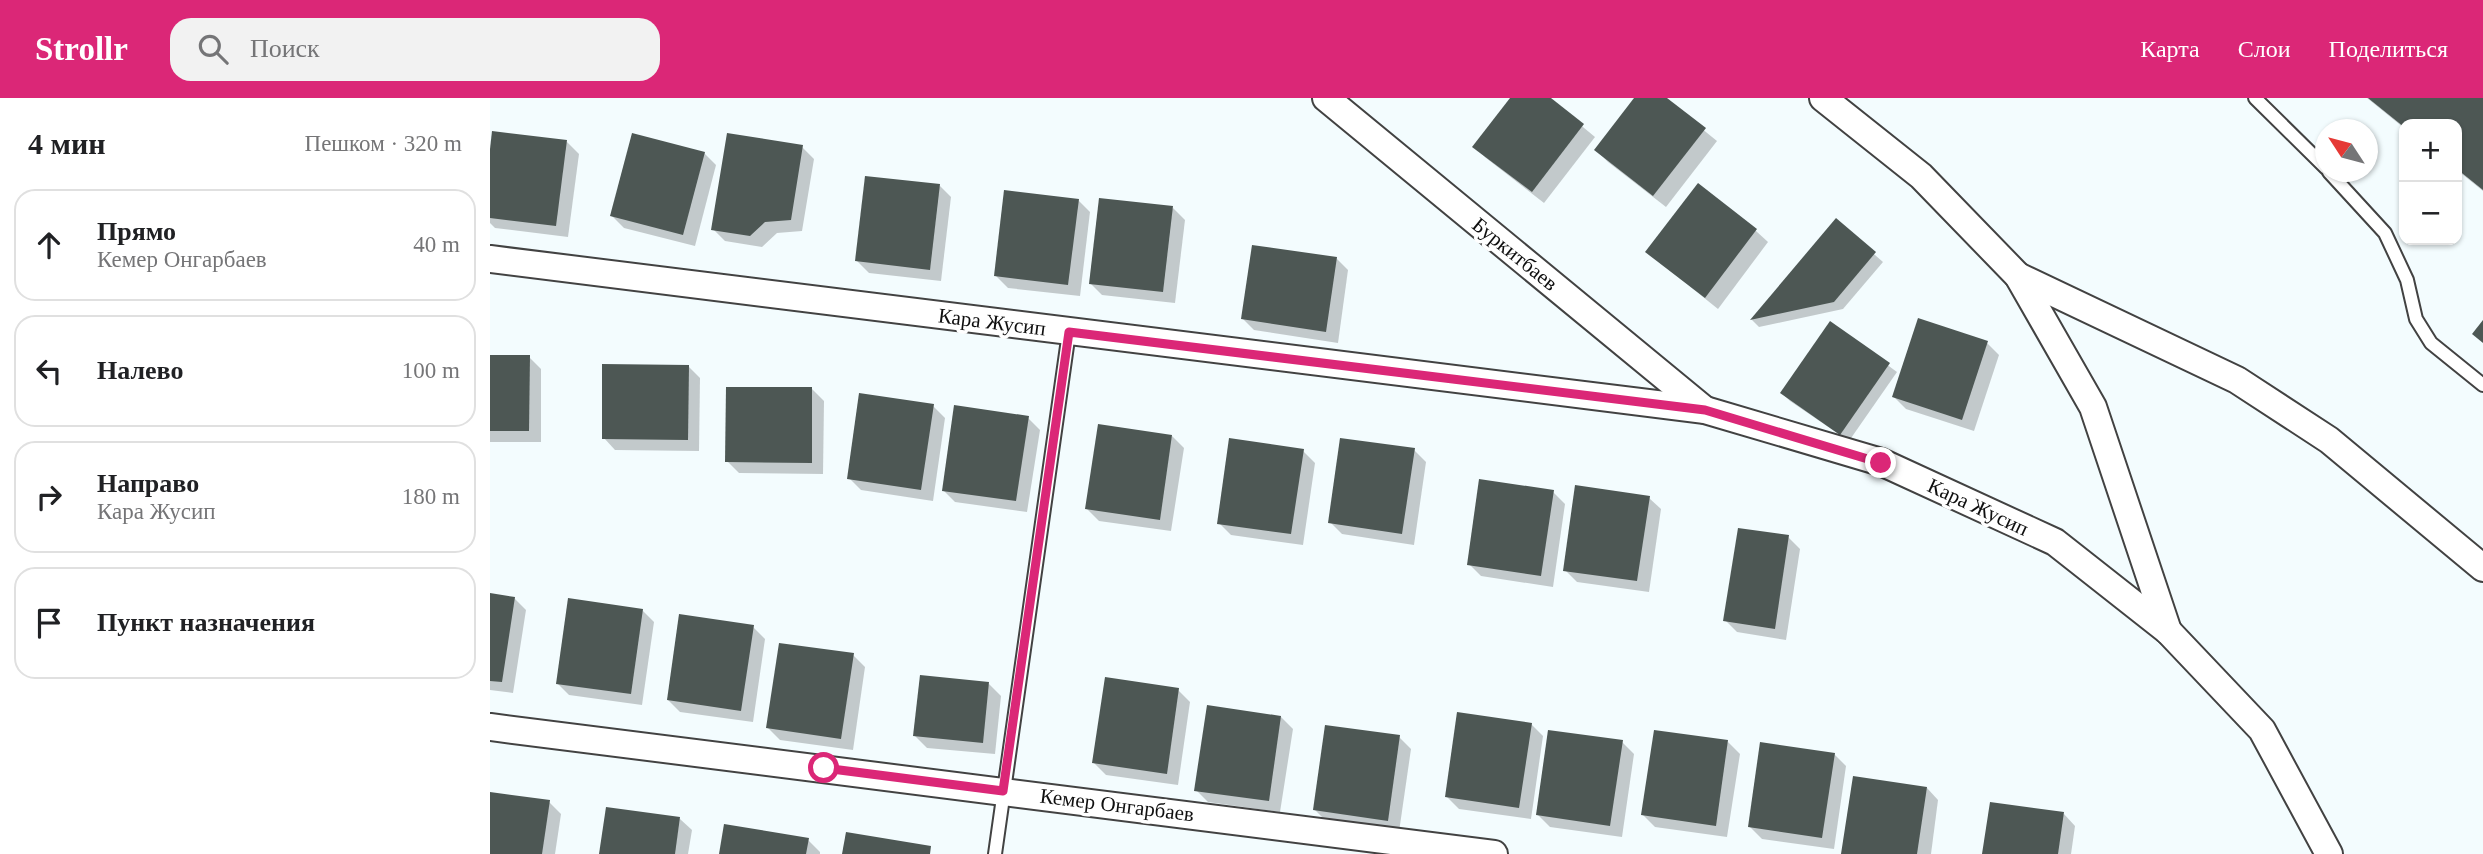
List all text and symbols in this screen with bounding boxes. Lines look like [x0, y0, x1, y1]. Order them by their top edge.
search box [170, 18, 660, 81]
icon: search [194, 30, 232, 68]
text: Strollr [35, 31, 128, 67]
text: Поиск [250, 34, 320, 63]
text: Карта [2140, 36, 2200, 62]
text: Слои [2238, 36, 2291, 62]
text: Поделиться [2329, 36, 2448, 62]
north arrow [2315, 119, 2378, 182]
map controls [2399, 119, 2462, 245]
button: + [2399, 119, 2462, 182]
text: 4 мин [28, 127, 106, 160]
text: Пешком · 320 m [305, 131, 462, 156]
button: − [2399, 182, 2462, 245]
street label: Буркитбаев [1468, 212, 1562, 296]
text: Прямо [97, 217, 176, 246]
icon: ahead [30, 226, 68, 264]
text: 40 m [413, 232, 460, 257]
text: Кемер Онгарбаев [97, 247, 267, 272]
street label: Кара Жусип [937, 303, 1047, 341]
icon: left [30, 352, 68, 390]
text: Налево [97, 356, 183, 385]
text: 100 m [402, 358, 460, 383]
route end [1865, 447, 1896, 478]
text: Направо [97, 469, 199, 498]
street label: Кара Жусип [1924, 473, 2032, 541]
icon: right [30, 478, 68, 516]
text: 180 m [402, 484, 460, 509]
text: Кара Жусип [97, 499, 216, 524]
icon: arrive [30, 604, 68, 642]
text: Пункт назначения [97, 608, 315, 637]
route start [808, 752, 839, 783]
street label: Кемер Онгарбаев [1039, 784, 1195, 826]

